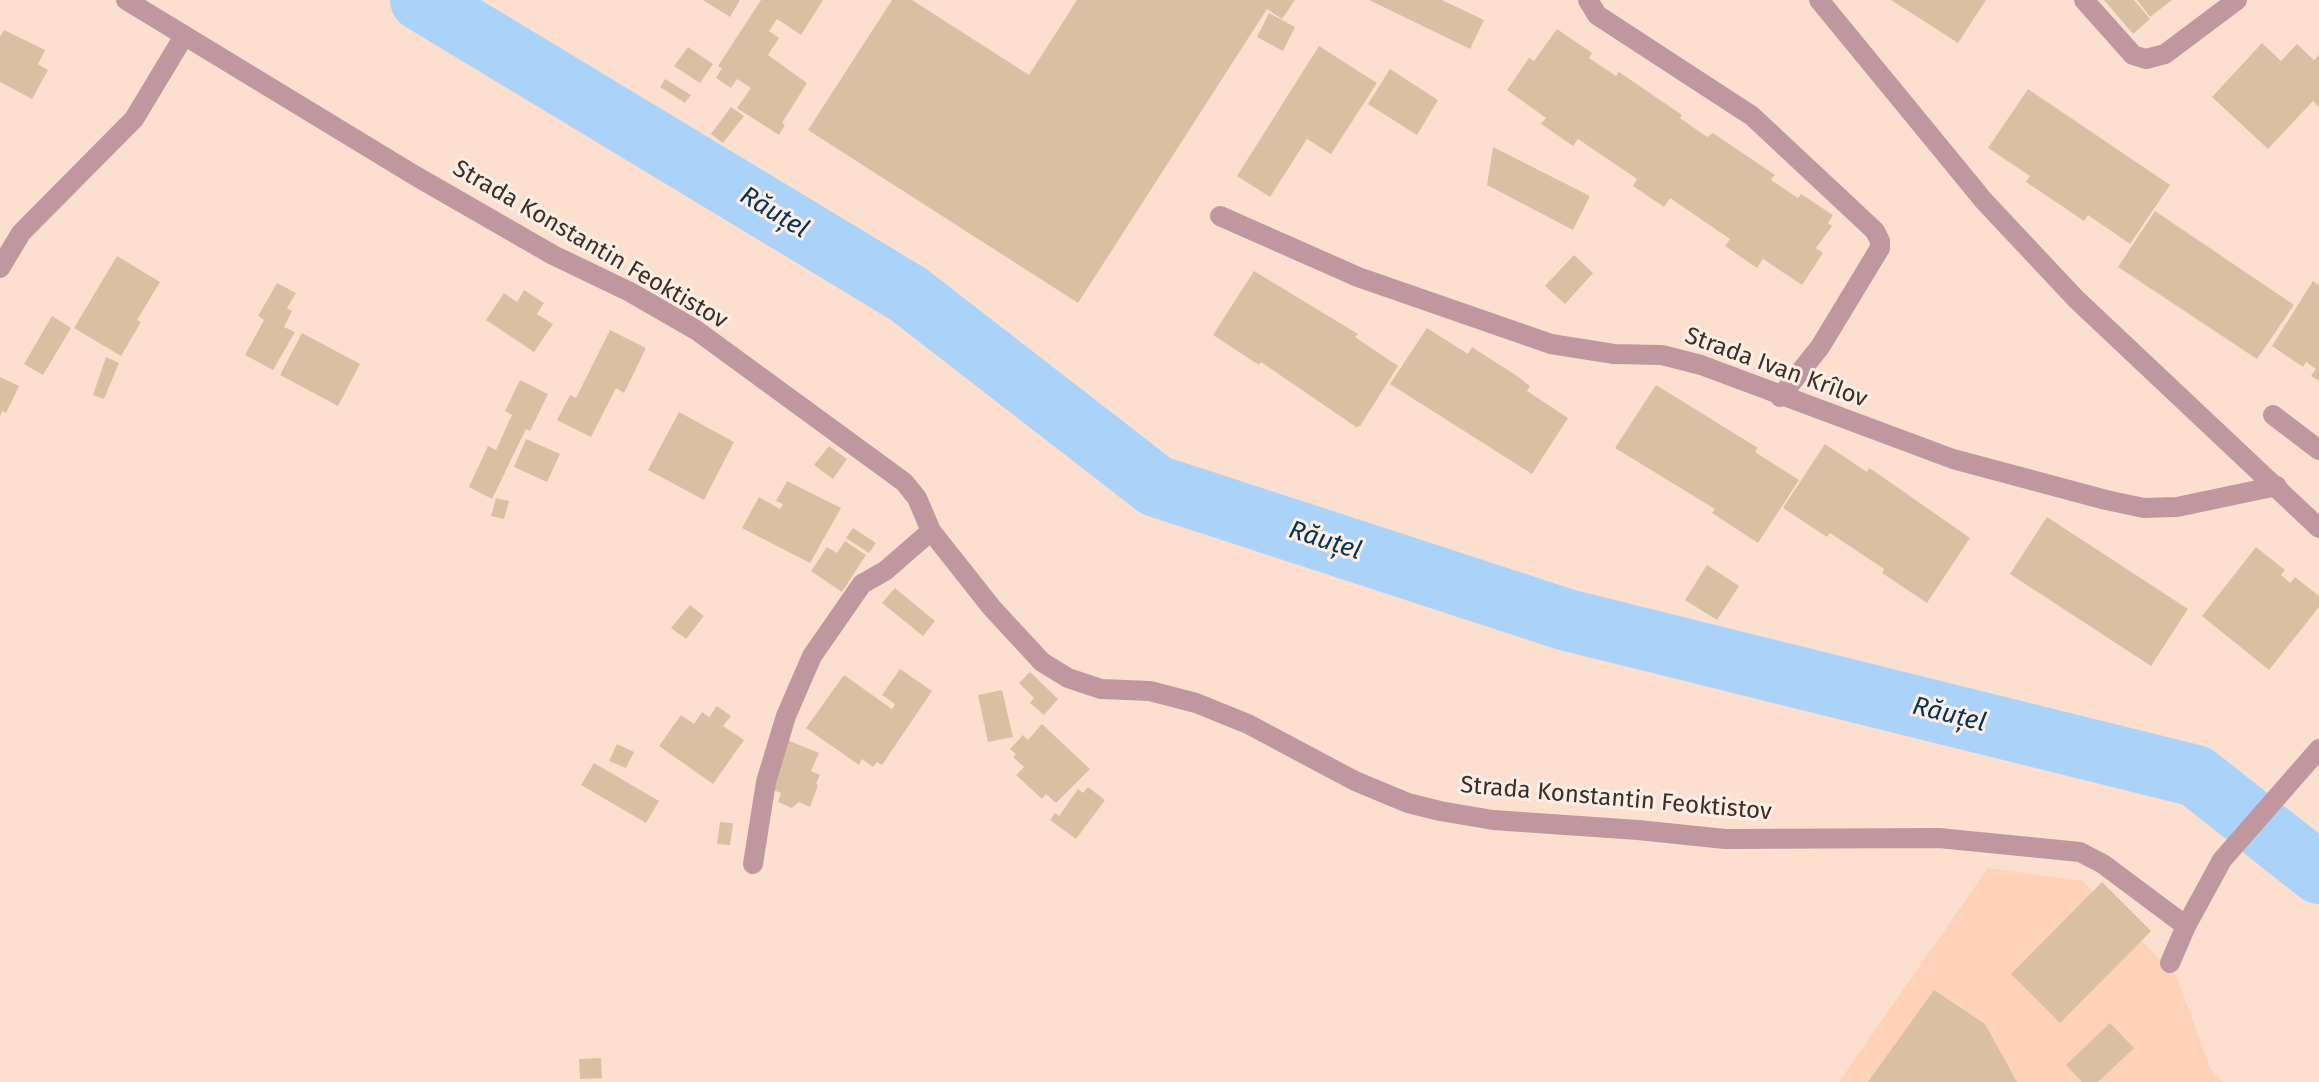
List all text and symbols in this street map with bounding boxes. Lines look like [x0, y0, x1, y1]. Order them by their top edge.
street label: Strada Konstantin Feoktistov [447, 154, 733, 336]
water label: Răuțel [734, 180, 814, 246]
street label: Strada Ivan Krîlov [1681, 322, 1871, 414]
water label: Răuțel [1285, 515, 1365, 567]
water label: Răuțel [1909, 691, 1989, 739]
street label: Strada Konstantin Feoktistov [1459, 771, 1773, 827]

